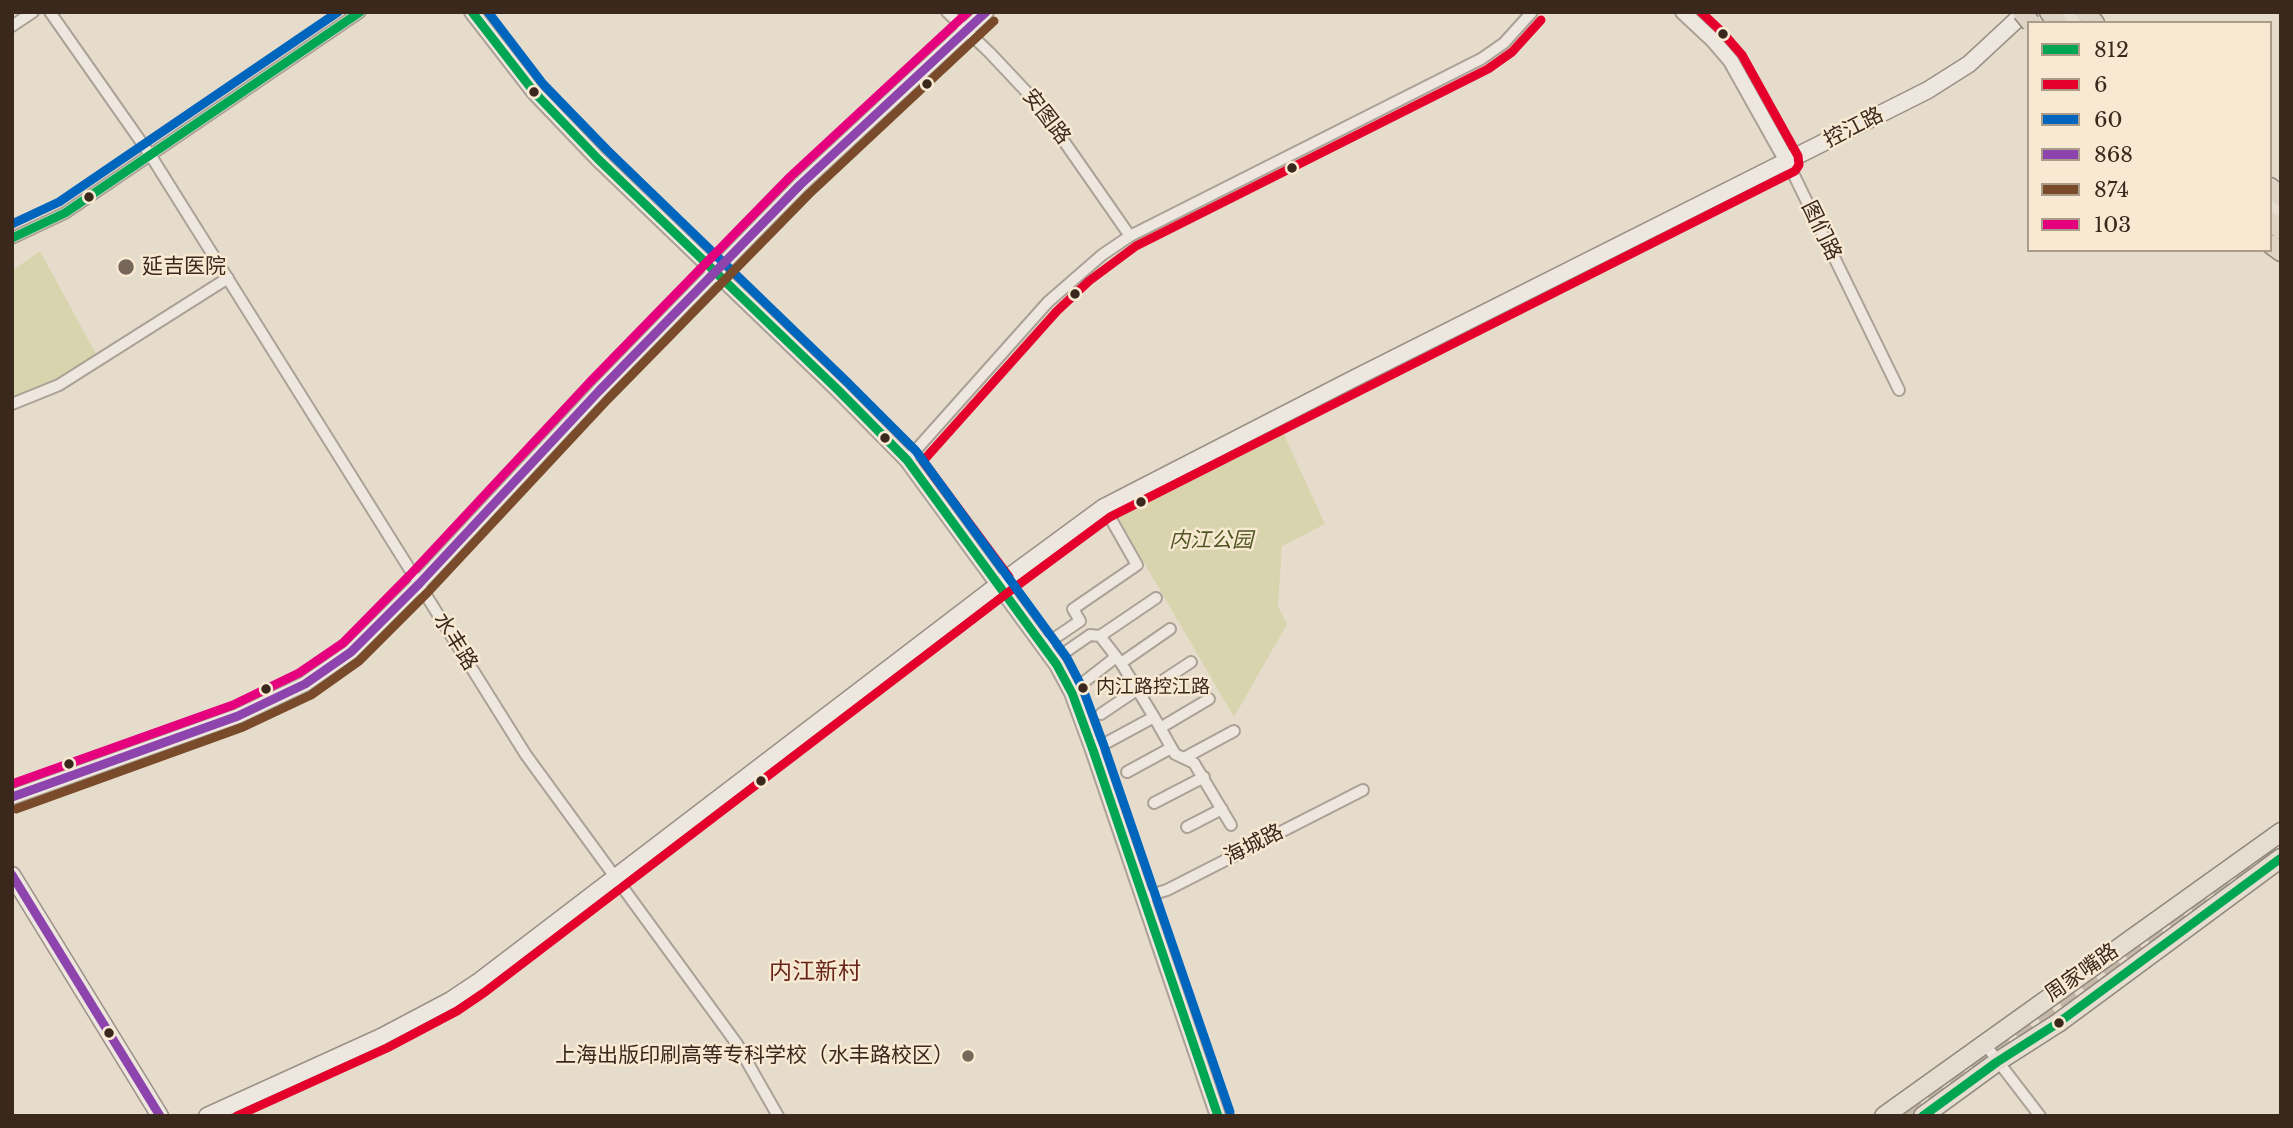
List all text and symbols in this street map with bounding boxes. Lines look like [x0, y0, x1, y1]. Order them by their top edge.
legend [2027, 21, 2272, 252]
unlabelled marker [1716, 27, 1730, 41]
text: 812 [2094, 37, 2129, 63]
text: 6 [2094, 72, 2108, 98]
unlabelled marker [920, 77, 934, 91]
street label: 安图路 [1017, 84, 1075, 150]
unlabelled marker [527, 85, 541, 99]
street label: 控江路 [1820, 102, 1888, 154]
text: 60 [2094, 107, 2123, 133]
text: 868 [2094, 142, 2133, 168]
unlabelled marker [1285, 161, 1299, 175]
text: 874 [2094, 177, 2129, 203]
unlabelled marker [82, 190, 96, 204]
street label: 图们路 [1796, 197, 1846, 265]
text: 103 [2094, 212, 2131, 238]
place label: 延吉医院 [142, 254, 226, 280]
marker: 延吉医院 [116, 257, 136, 277]
unlabelled marker [1068, 287, 1082, 301]
unlabelled marker [878, 431, 892, 445]
unlabelled marker [1134, 495, 1148, 509]
park label: 内江公园 [1169, 528, 1253, 554]
street label: 水丰路 [428, 609, 482, 675]
place label: 内江路控江路 [1096, 677, 1210, 699]
marker: 内江路控江路 [1076, 681, 1090, 695]
unlabelled marker [259, 682, 273, 696]
unlabelled marker [62, 757, 76, 771]
unlabelled marker [754, 774, 768, 788]
street label: 海城路 [1220, 819, 1288, 871]
street label: 周家嘴路 [2040, 939, 2124, 1007]
district label: 内江新村 [769, 959, 861, 987]
unlabelled marker [2052, 1016, 2066, 1030]
unlabelled marker [102, 1026, 116, 1040]
place label: 上海出版印刷高等专科学校（水丰路校区） [555, 1043, 954, 1069]
marker: 上海出版印刷高等专科学校（水丰路校区） [960, 1048, 976, 1064]

